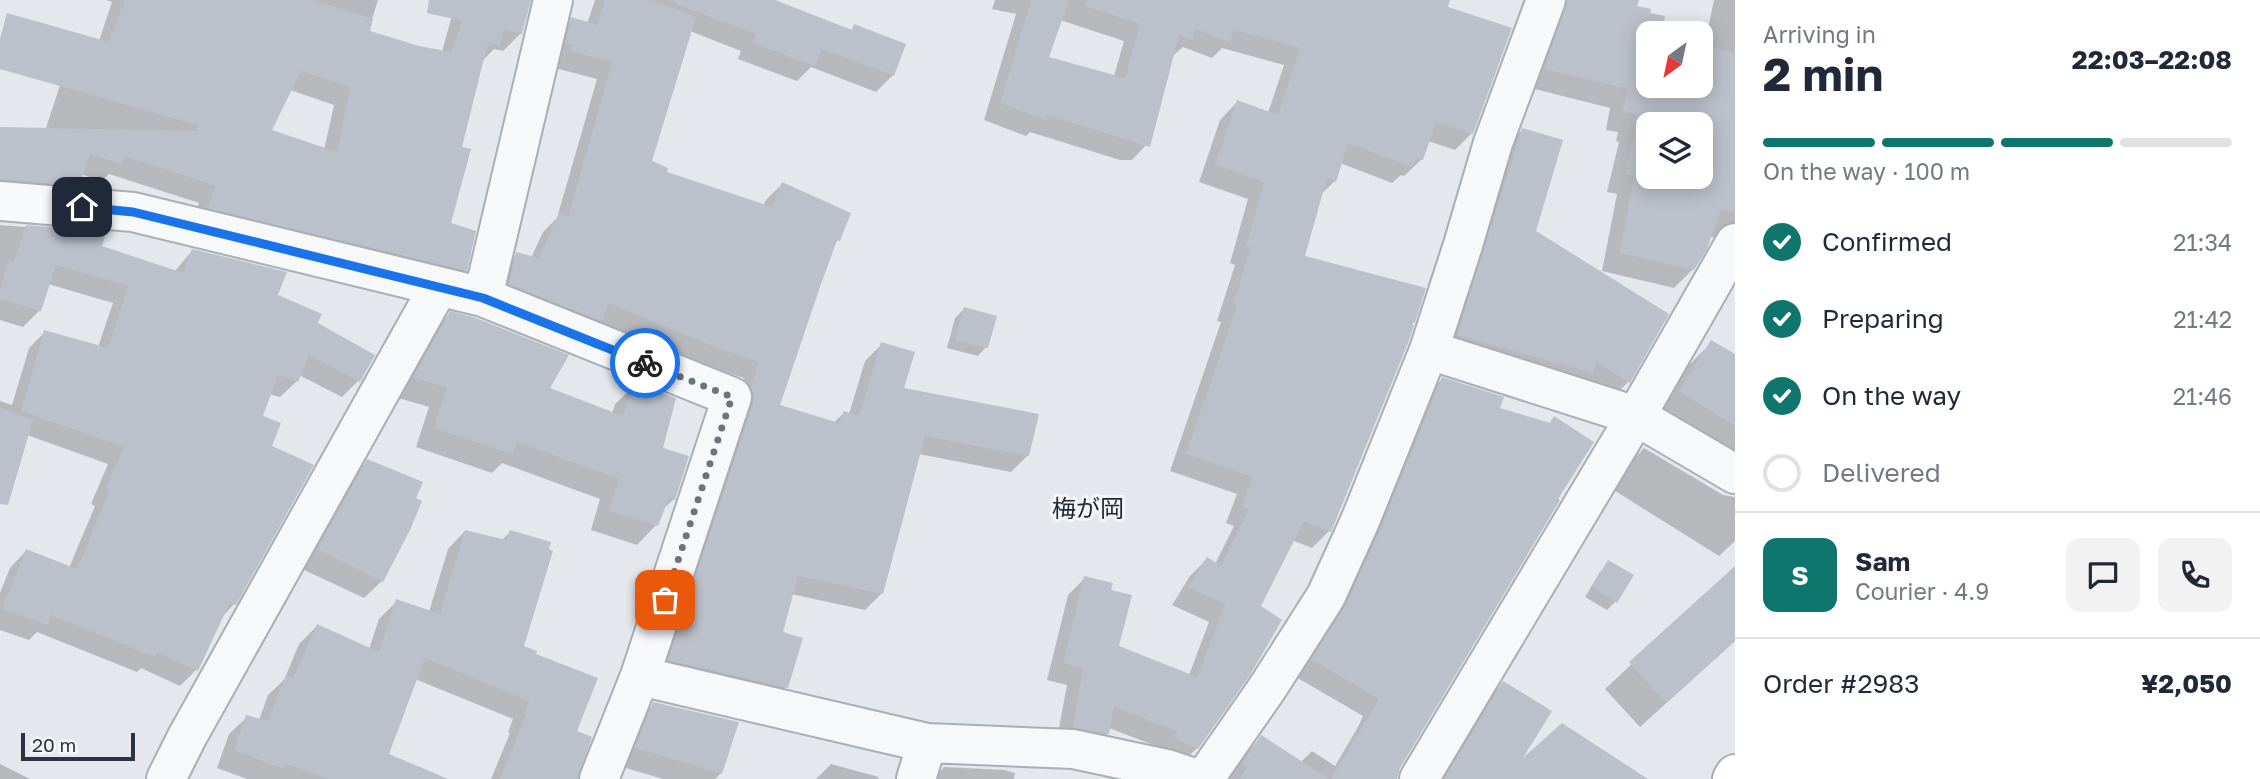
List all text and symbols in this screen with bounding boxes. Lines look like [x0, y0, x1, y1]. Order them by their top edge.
text: Arriving in [1763, 20, 1876, 48]
north arrow [1636, 21, 1713, 98]
map controls [1636, 21, 1713, 189]
text: 22:03–22:08 [2072, 44, 2232, 75]
text: 2 min [1763, 46, 1883, 101]
button: layers [1636, 112, 1713, 189]
text: On the way · 100 m [1763, 157, 1970, 185]
pin [52, 177, 112, 237]
icon: home [63, 188, 101, 226]
icon: check [1763, 223, 1801, 261]
text: Confirmed [1822, 226, 1952, 257]
text: 21:34 [2173, 228, 2232, 256]
icon: check [1763, 300, 1801, 338]
text: Preparing [1822, 303, 1944, 334]
text: 21:42 [2173, 305, 2232, 333]
courier [610, 328, 680, 398]
icon: bike [626, 344, 664, 382]
icon: check [1763, 377, 1801, 415]
text: On the way [1822, 380, 1961, 411]
text: 21:46 [2173, 382, 2232, 410]
text: Delivered [1822, 457, 1941, 488]
district label: 梅が岡 [1052, 493, 1124, 522]
button: chat [2066, 538, 2140, 612]
button: phone [2158, 538, 2232, 612]
text: Sam [1855, 546, 1910, 577]
text: S [1791, 560, 1809, 591]
pin [635, 570, 695, 630]
text: Courier · 4.9 [1855, 577, 1989, 605]
icon: bag [646, 581, 684, 619]
text: Order #2983 [1763, 668, 1919, 699]
text: ¥2,050 [2141, 668, 2232, 699]
scale bar [21, 730, 135, 762]
text: 20 m [32, 733, 76, 756]

